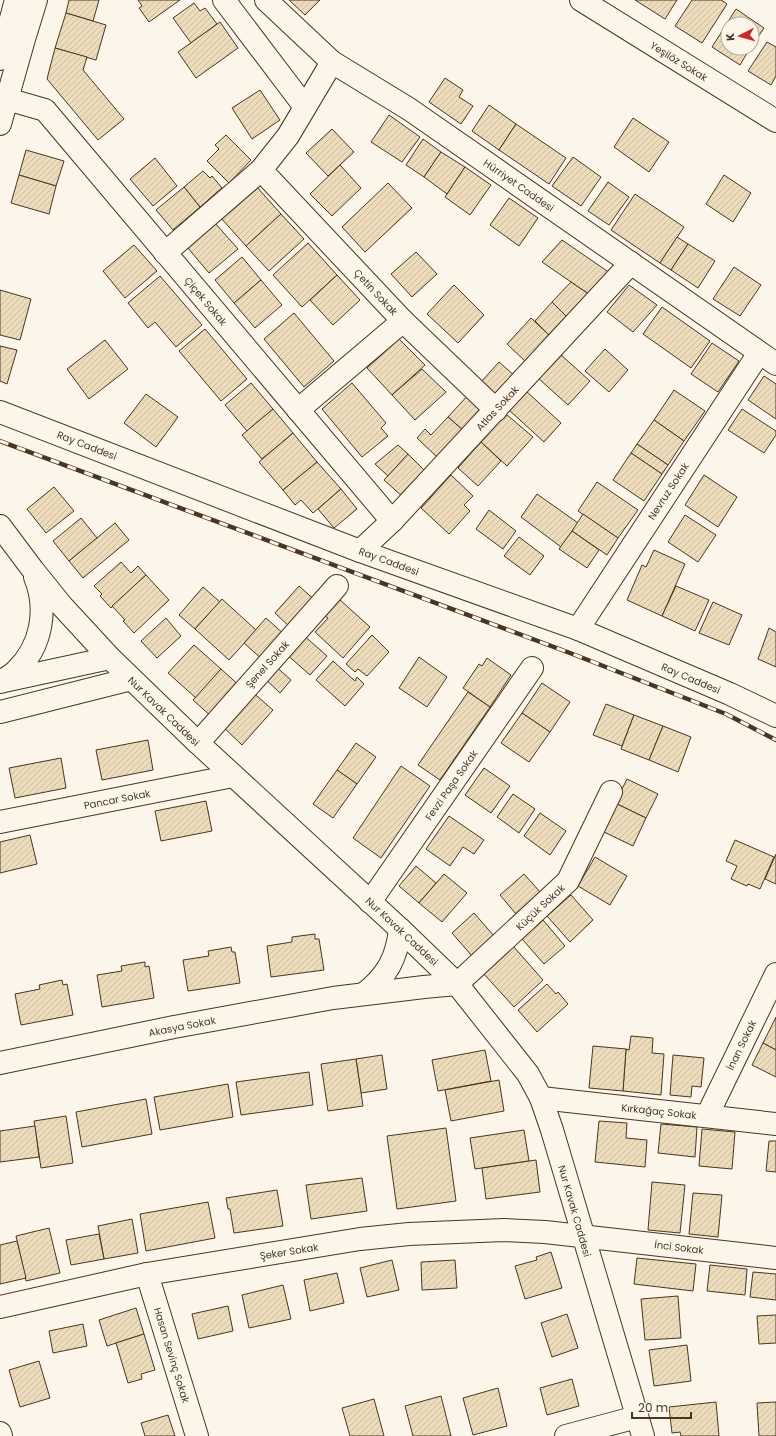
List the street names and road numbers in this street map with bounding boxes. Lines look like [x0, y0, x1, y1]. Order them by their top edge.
street label: Yeşilöz Sokak [647, 38, 711, 85]
street label: Hürriyet Caddesi [480, 155, 557, 215]
street label: Çetin Sokak [350, 266, 402, 319]
street label: Çiçek Sokak [181, 274, 231, 330]
street label: Atlas Sokak [473, 382, 523, 434]
street label: Ray Caddesi [55, 427, 119, 464]
street label: Nevruz Sokak [644, 459, 693, 523]
street label: Ray Caddesi [357, 544, 421, 579]
street label: Şenel Sokak [242, 637, 293, 691]
street label: Ray Caddesi [659, 659, 723, 698]
street label: Nur Kavak Caddesi [124, 673, 203, 750]
street label: Fevzi Paşa Sokak [421, 746, 482, 824]
street label: Pancar Sokak [83, 786, 152, 813]
street label: Küçük Sokak [513, 880, 569, 934]
street label: Nur Kavak Caddesi [362, 894, 441, 969]
street label: Akasya Sokak [147, 1012, 218, 1040]
street label: İnan Sokak [723, 1017, 760, 1073]
street label: Kırkağaç Sokak [621, 1100, 698, 1123]
street label: Nur Kavak Caddesi [554, 1164, 595, 1259]
street label: İnci Sokak [654, 1237, 705, 1258]
street label: Şeker Sokak [259, 1239, 320, 1264]
street label: Hasan Sevinç Sokak [150, 1305, 193, 1406]

